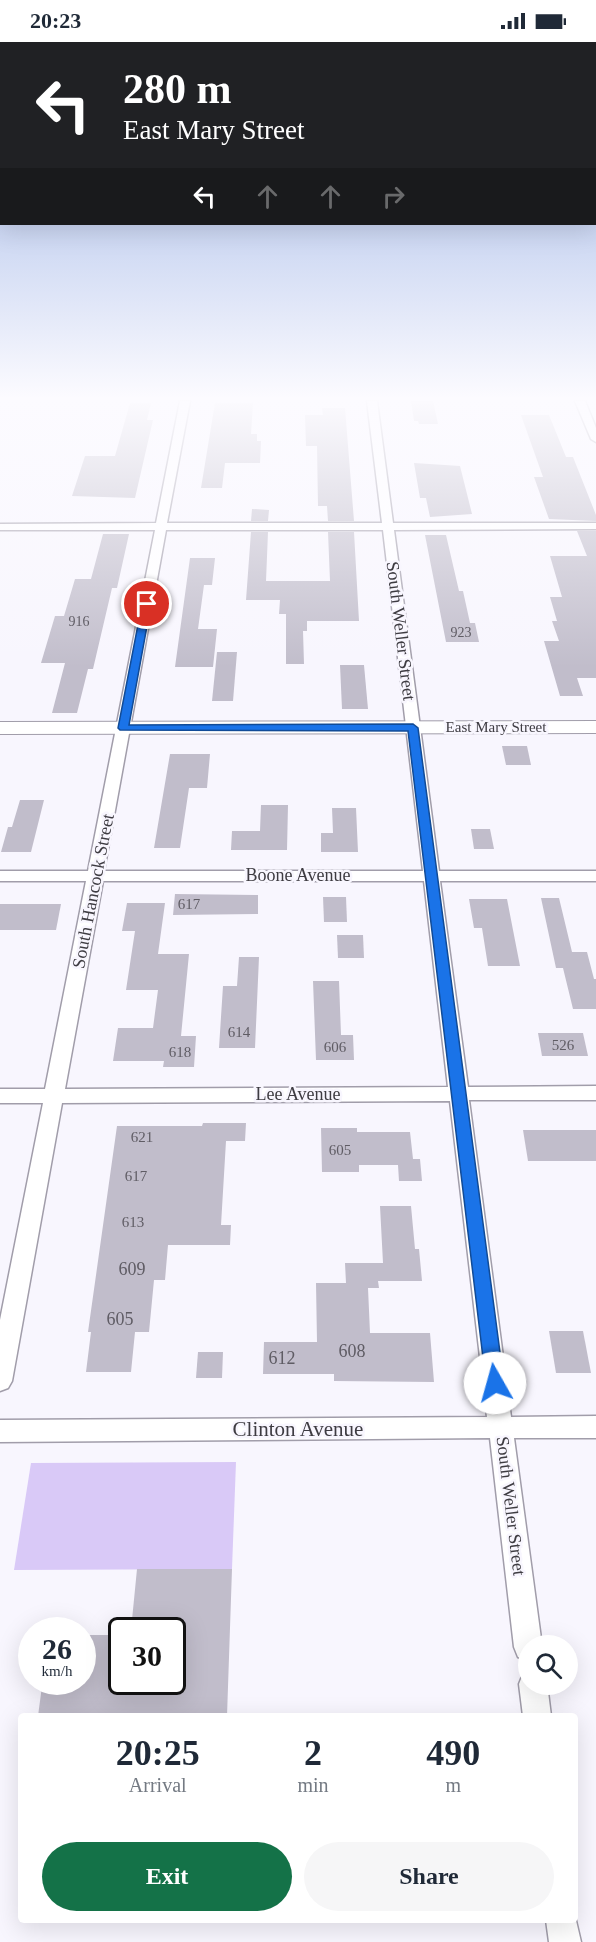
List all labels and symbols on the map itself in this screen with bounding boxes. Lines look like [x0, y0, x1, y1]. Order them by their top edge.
street label: South Weller Street [383, 560, 419, 702]
pin [121, 578, 172, 629]
house number: 916 [69, 614, 90, 629]
house number: 923 [451, 625, 472, 640]
street label: East Mary Street [446, 719, 547, 735]
street label: South Hancock Street [68, 812, 118, 970]
street label: Boone Avenue [245, 865, 351, 885]
house number: 617 [178, 896, 201, 912]
house number: 614 [228, 1024, 251, 1040]
house number: 526 [552, 1037, 575, 1053]
house number: 606 [324, 1039, 347, 1055]
house number: 618 [169, 1044, 191, 1060]
street label: Lee Avenue [255, 1084, 341, 1104]
house number: 621 [131, 1129, 153, 1145]
house number: 605 [329, 1142, 351, 1158]
house number: 617 [125, 1168, 148, 1184]
house number: 613 [122, 1214, 144, 1230]
house number: 609 [119, 1259, 146, 1279]
house number: 605 [107, 1309, 134, 1329]
house number: 608 [339, 1341, 366, 1361]
house number: 612 [269, 1348, 296, 1368]
position arrow [463, 1351, 527, 1415]
street label: Clinton Avenue [233, 1417, 363, 1441]
street label: South Weller Street [493, 1435, 529, 1577]
speed limit sign: 30 [108, 1617, 186, 1695]

